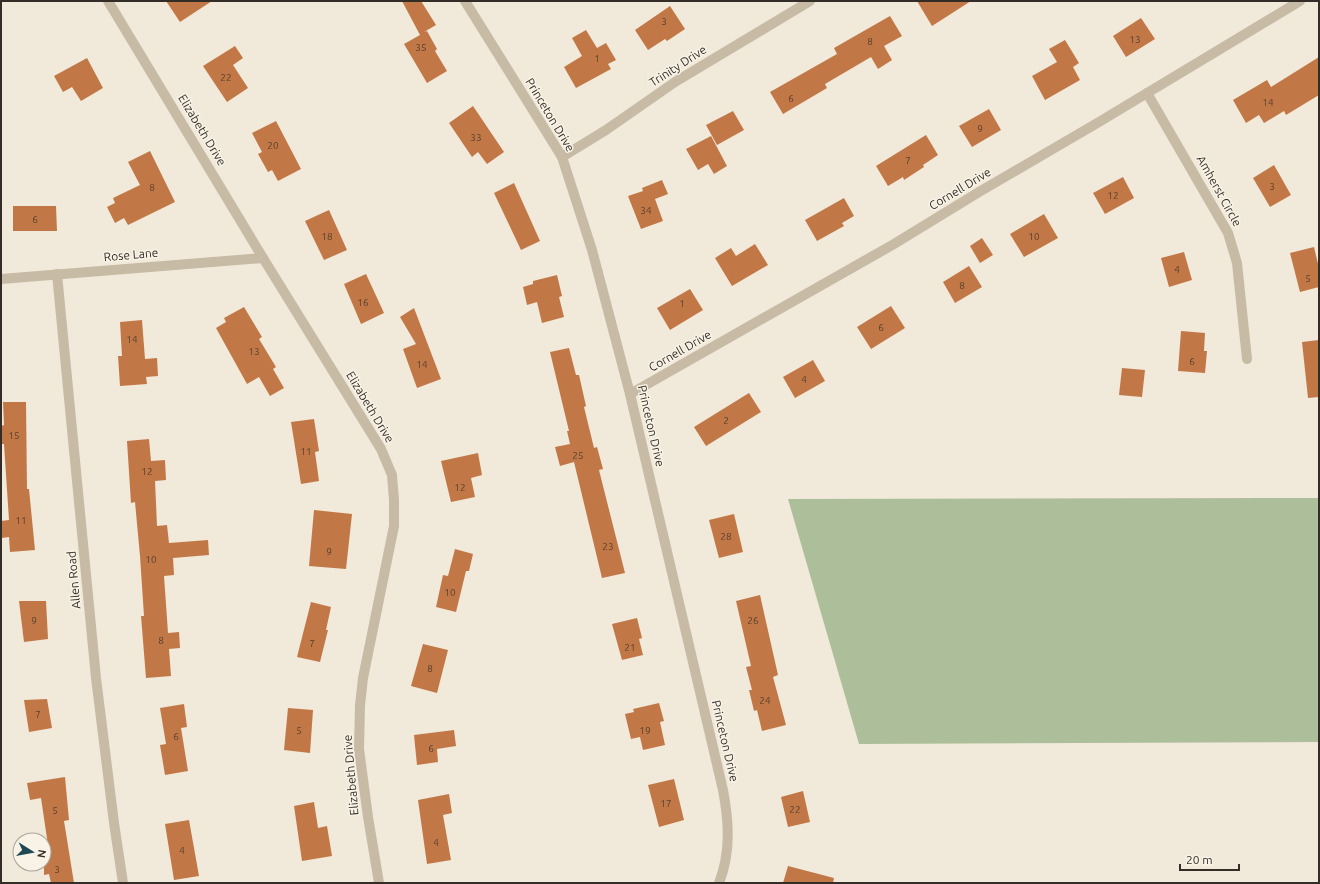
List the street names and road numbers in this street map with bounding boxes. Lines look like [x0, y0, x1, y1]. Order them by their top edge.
street label: Trinity Drive [647, 42, 709, 89]
street label: Princeton Drive [523, 76, 577, 154]
street label: Elizabeth Drive [176, 92, 229, 168]
street label: Amherst Circle [1195, 153, 1244, 228]
street label: Cornell Drive [926, 165, 993, 212]
street label: Rose Lane [103, 246, 159, 263]
street label: Cornell Drive [646, 327, 713, 374]
street label: Elizabeth Drive [344, 369, 397, 445]
street label: Princeton Drive [636, 384, 667, 468]
street label: Allen Road [64, 551, 83, 609]
street label: Princeton Drive [710, 699, 741, 783]
street label: Elizabeth Drive [341, 734, 360, 816]

